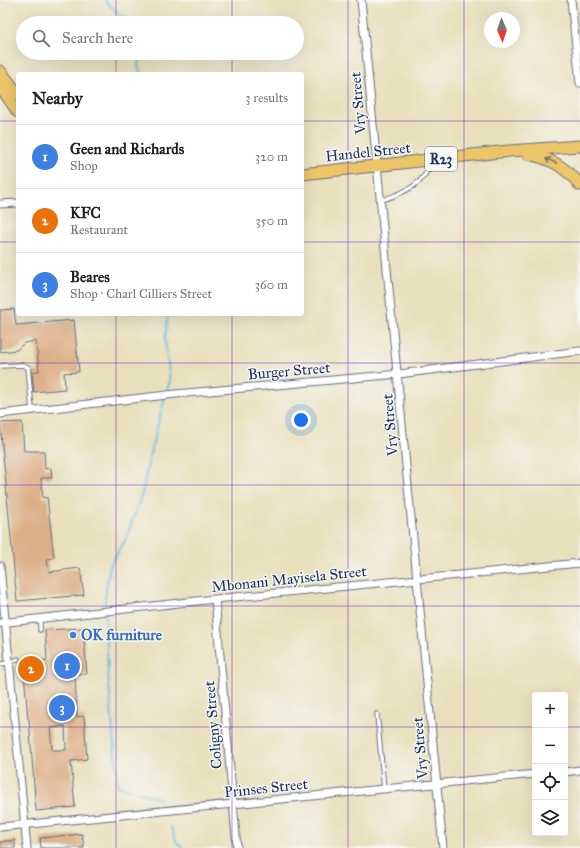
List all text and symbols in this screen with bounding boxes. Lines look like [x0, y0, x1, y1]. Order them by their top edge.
north arrow [484, 12, 520, 48]
search box [16, 16, 304, 60]
icon: search [30, 27, 52, 49]
text: Search here [62, 29, 133, 47]
street label: Vry Street [346, 70, 370, 136]
text: Nearby [32, 88, 83, 109]
text: 3 results [245, 90, 288, 106]
street label: Handel Street [324, 138, 412, 165]
text: Geen and Richards [70, 140, 184, 158]
road number: R23 [425, 147, 457, 171]
text: 1 [42, 149, 48, 165]
text: 320 m [255, 149, 288, 165]
one-way arrow [545, 156, 557, 164]
text: Shop [70, 158, 98, 174]
text: KFC [70, 204, 101, 222]
text: 2 [42, 213, 48, 229]
text: 350 m [255, 213, 288, 229]
text: Restaurant [70, 222, 128, 238]
text: Beares [70, 268, 110, 286]
text: 3 [42, 277, 48, 293]
text: 360 m [255, 277, 288, 293]
text: Shop · Charl Cilliers Street [70, 286, 212, 302]
street label: Burger Street [247, 358, 332, 384]
street label: Vry Street [378, 392, 402, 458]
your location [291, 410, 311, 430]
street label: Mbonani Mayisela Street [211, 562, 368, 596]
place label: OK furniture [81, 626, 163, 644]
marker: OK furniture [68, 630, 78, 640]
pin: 1 [54, 651, 80, 681]
pin: 2 [18, 654, 44, 684]
street label: Coligny Street [200, 680, 226, 770]
map controls [532, 692, 568, 836]
button: + [532, 692, 568, 728]
pin: 3 [49, 693, 75, 723]
street label: Vry Street [408, 715, 432, 781]
button: − [532, 728, 568, 764]
button: locate [532, 764, 568, 800]
street label: Prinses Street [223, 775, 309, 801]
button: layers [532, 800, 568, 836]

